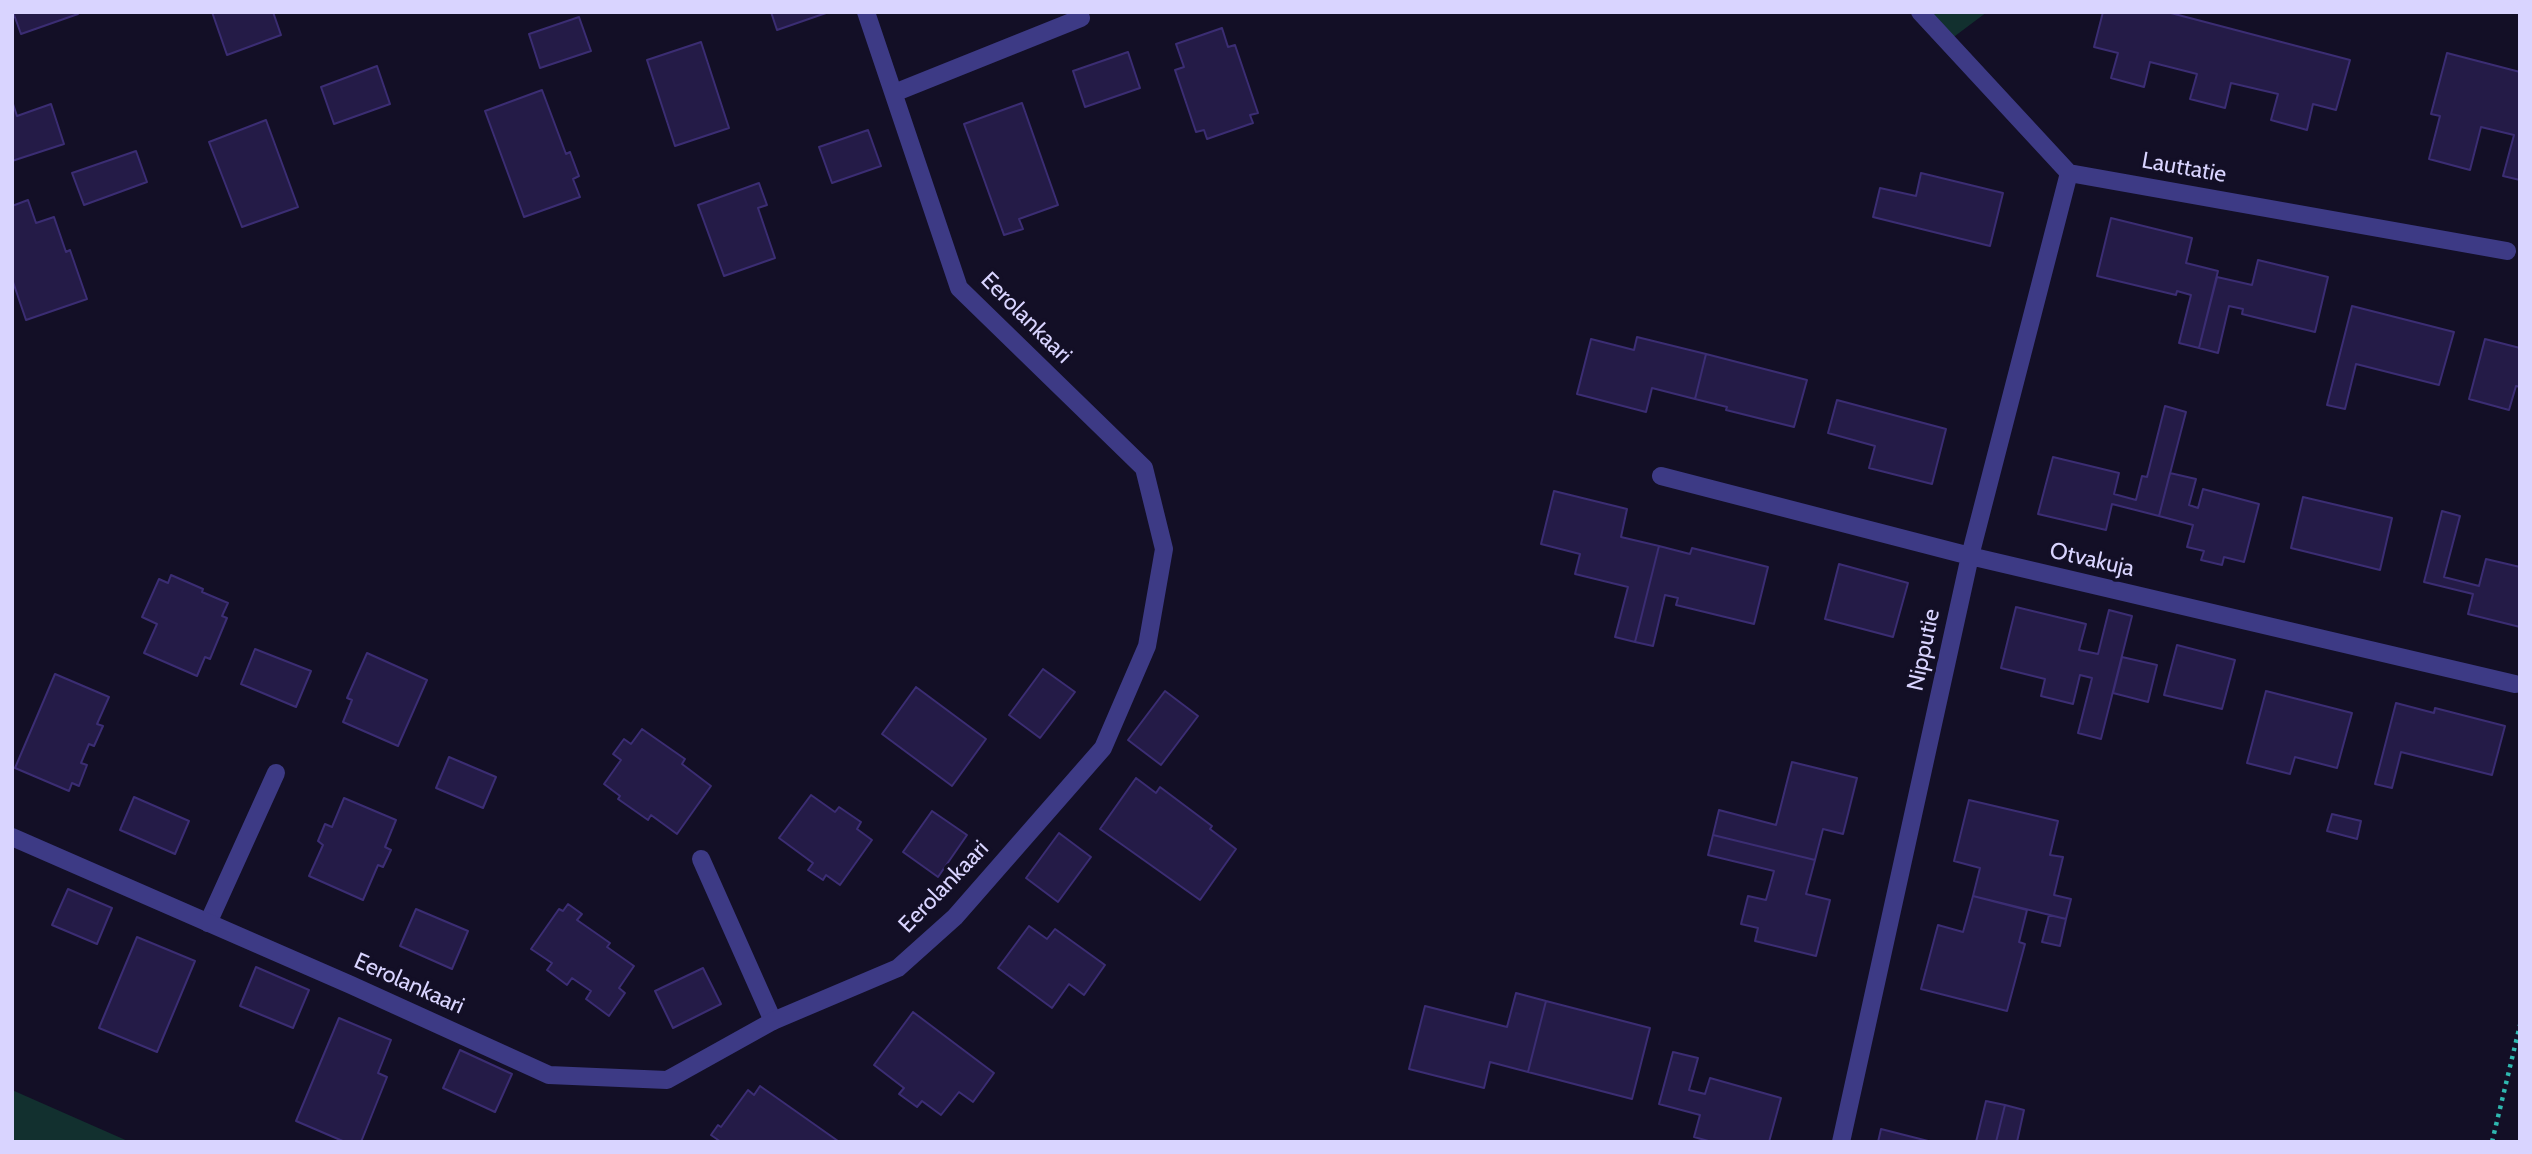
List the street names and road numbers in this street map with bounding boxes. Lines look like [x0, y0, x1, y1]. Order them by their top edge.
street label: Lauttatie [2140, 147, 2228, 189]
street label: Eerolankaari [975, 267, 1077, 369]
street label: Otvakuja [2047, 537, 2137, 583]
street label: Nipputie [1902, 607, 1946, 693]
street label: Eerolankaari [893, 835, 995, 939]
street label: Eerolankaari [350, 947, 468, 1021]

